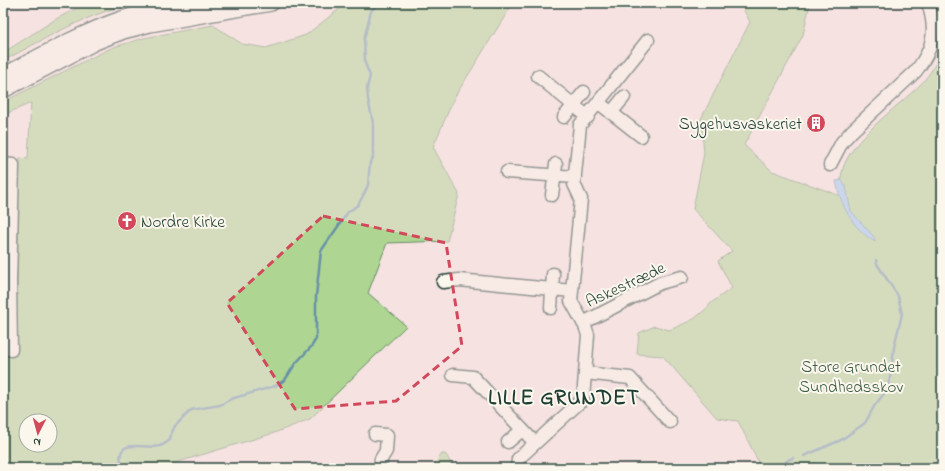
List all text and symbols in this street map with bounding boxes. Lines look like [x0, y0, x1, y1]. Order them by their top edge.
place label: Sygehusvaskeriet [679, 112, 802, 139]
building icon: Sygehusvaskeriet [805, 112, 827, 134]
church icon: Nordre Kirke [116, 210, 138, 232]
place label: Nordre Kirke [141, 210, 225, 235]
street label: Askestræde [582, 256, 670, 315]
park label: Store Grundet Sundhedsskov [799, 355, 903, 400]
district label: LILLE GRUNDET [488, 384, 640, 414]
north arrow [18, 413, 58, 453]
text: N [33, 434, 42, 450]

